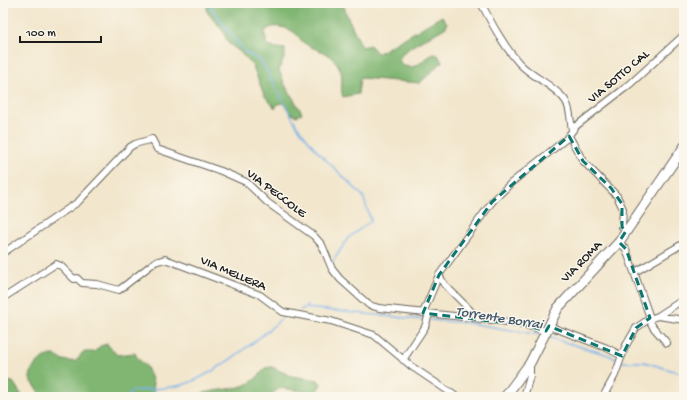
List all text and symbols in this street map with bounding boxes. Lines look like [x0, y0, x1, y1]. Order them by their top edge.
scale bar [20, 18, 101, 44]
text: 100 m [25, 27, 56, 41]
street label: VIA SOTTO CAL [585, 46, 654, 108]
street label: VIA PECCOLE [242, 166, 310, 222]
street label: VIA ROMA [558, 237, 607, 287]
street label: VIA MELLERA [197, 253, 270, 295]
water label: Torrente Borrai [454, 304, 546, 335]

